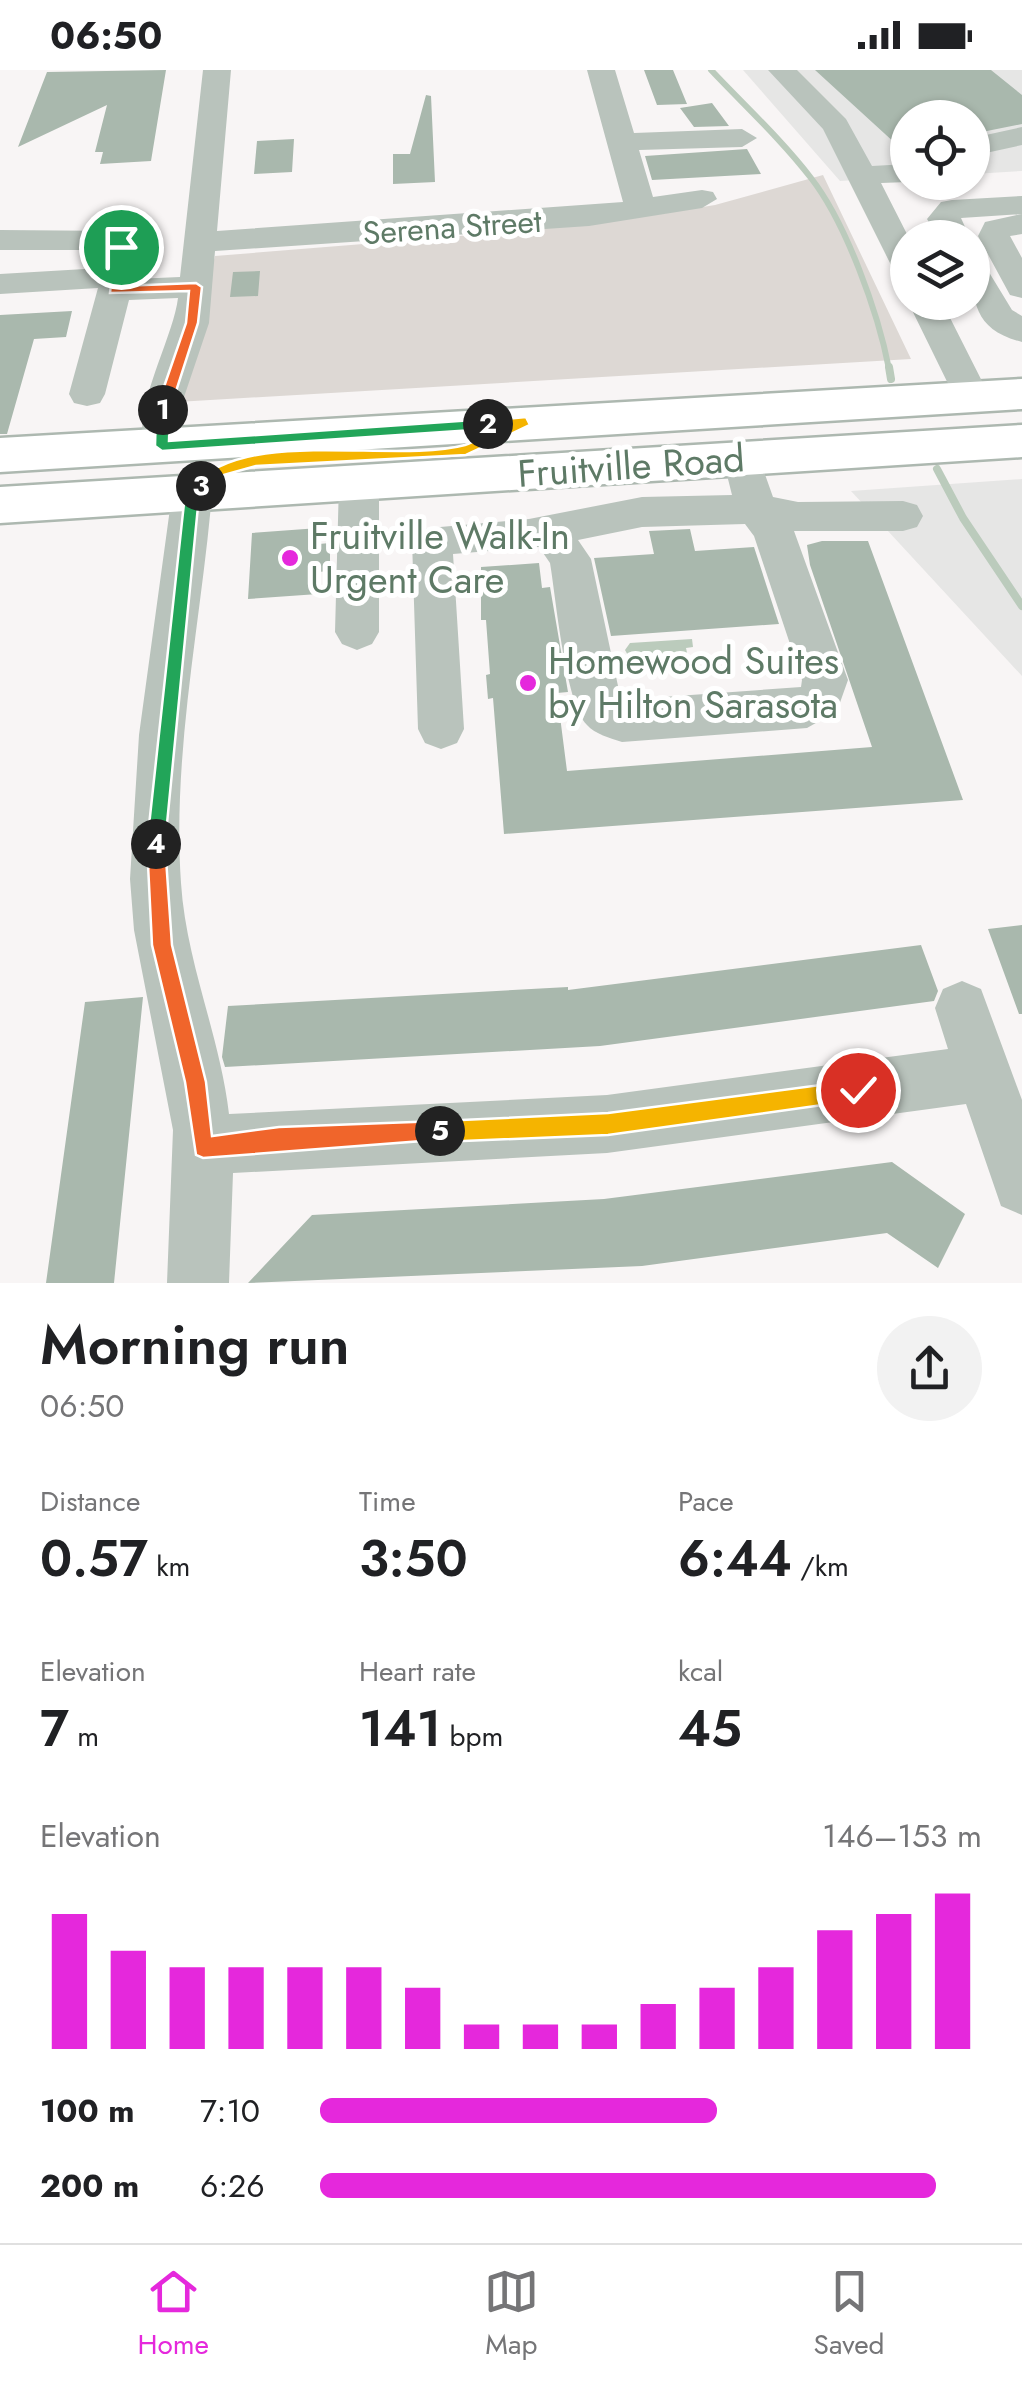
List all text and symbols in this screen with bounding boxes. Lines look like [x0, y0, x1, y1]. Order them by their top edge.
text: 06:50 [50, 8, 162, 63]
map controls [890, 100, 990, 320]
button: locate [890, 100, 990, 200]
street label: Serena Street [361, 198, 543, 256]
pin [79, 205, 164, 290]
icon: arrive [94, 220, 149, 275]
button: layers [890, 220, 990, 320]
pin: 1 [138, 385, 188, 435]
text: 1 [156, 389, 170, 430]
pin: 2 [463, 399, 513, 449]
text: 2 [479, 403, 497, 444]
street label: Fruitville Road [516, 430, 746, 501]
pin: 3 [176, 461, 226, 511]
text: 3 [192, 465, 210, 506]
place label: Fruitville Walk-In Urgent Care [310, 508, 570, 607]
marker: Fruitville Walk-In Urgent Care [279, 547, 301, 569]
place label: Homewood Suites by Hilton Sarasota [548, 633, 839, 732]
marker: Homewood Suites by Hilton Sarasota [517, 672, 539, 694]
pin: 4 [131, 819, 181, 869]
text: 4 [146, 823, 166, 864]
pin [816, 1048, 901, 1133]
icon: check [831, 1063, 886, 1118]
pin: 5 [415, 1106, 465, 1156]
text: 5 [431, 1110, 449, 1151]
text: Morning run [40, 1305, 350, 1385]
button: share [877, 1316, 982, 1421]
text: 06:50 [40, 1383, 124, 1429]
text: Distance [40, 1481, 140, 1522]
text: Time [359, 1481, 416, 1522]
text: Pace [678, 1481, 734, 1522]
text: 0.57 [40, 1522, 148, 1595]
text: 3:50 [359, 1522, 468, 1595]
text: 6:44 [678, 1522, 792, 1595]
text: km [148, 1546, 190, 1587]
text: /km [792, 1546, 849, 1587]
text: Elevation [40, 1651, 146, 1692]
text: Heart rate [359, 1651, 476, 1692]
text: kcal [678, 1651, 723, 1692]
text: 7 [40, 1692, 69, 1765]
text: 141 [359, 1692, 441, 1765]
text: 45 [678, 1692, 742, 1765]
text: m [69, 1716, 99, 1757]
text: bpm [441, 1716, 503, 1757]
text: Elevation [40, 1813, 161, 1859]
text: 146–153 m [822, 1813, 982, 1859]
text: 100 m [40, 2088, 135, 2134]
text: 7:10 [200, 2088, 260, 2134]
text: 200 m [40, 2163, 139, 2209]
text: 6:26 [200, 2163, 265, 2209]
tab: Home [137, 2264, 209, 2365]
tab: Map [484, 2264, 539, 2365]
tab: Saved [814, 2264, 885, 2365]

